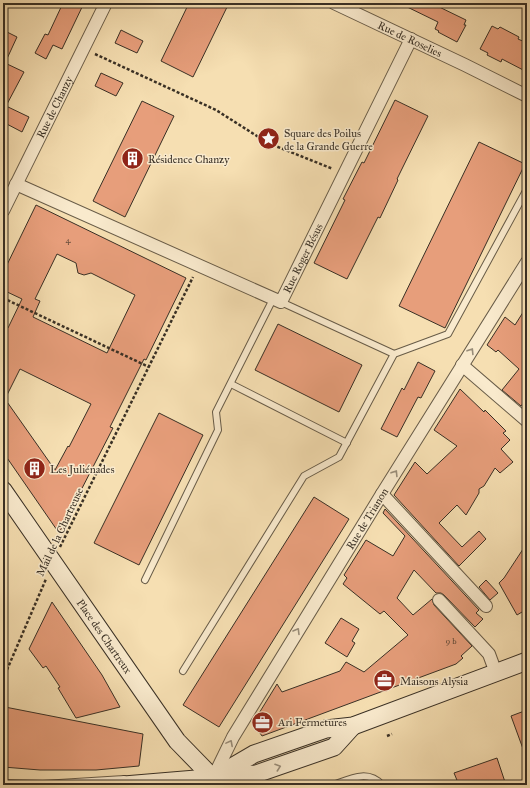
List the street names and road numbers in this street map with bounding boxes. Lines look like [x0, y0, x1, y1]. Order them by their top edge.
street label: Rue de Roselies [376, 18, 444, 60]
street label: Rue de Chanzy [34, 73, 76, 140]
street label: Rue Roger Bésus [280, 221, 325, 295]
street label: Mail de la Chartreuse [34, 485, 86, 578]
street label: Rue de Trianon [343, 485, 391, 552]
street label: Place des Chartreux [74, 597, 135, 676]

